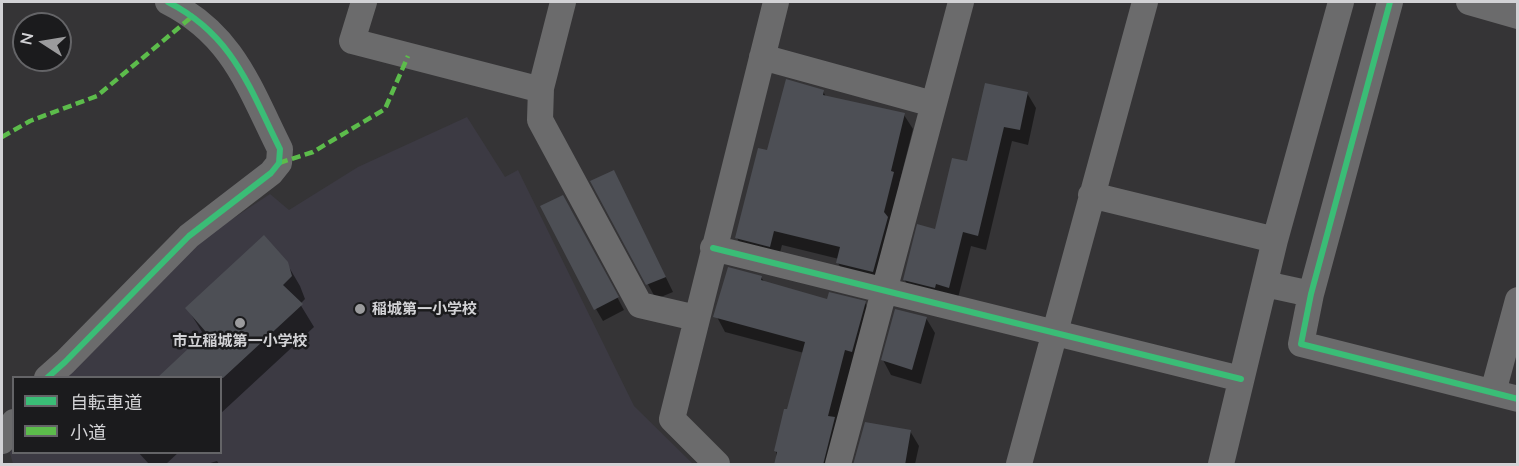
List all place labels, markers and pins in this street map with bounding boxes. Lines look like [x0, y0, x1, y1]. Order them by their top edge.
place label: 稲城第一小学校 [372, 300, 477, 318]
marker: 稲城第一小学校 [353, 302, 367, 316]
marker: 市立稲城第一小学校 [233, 316, 247, 330]
place label: 市立稲城第一小学校 [173, 332, 307, 350]

